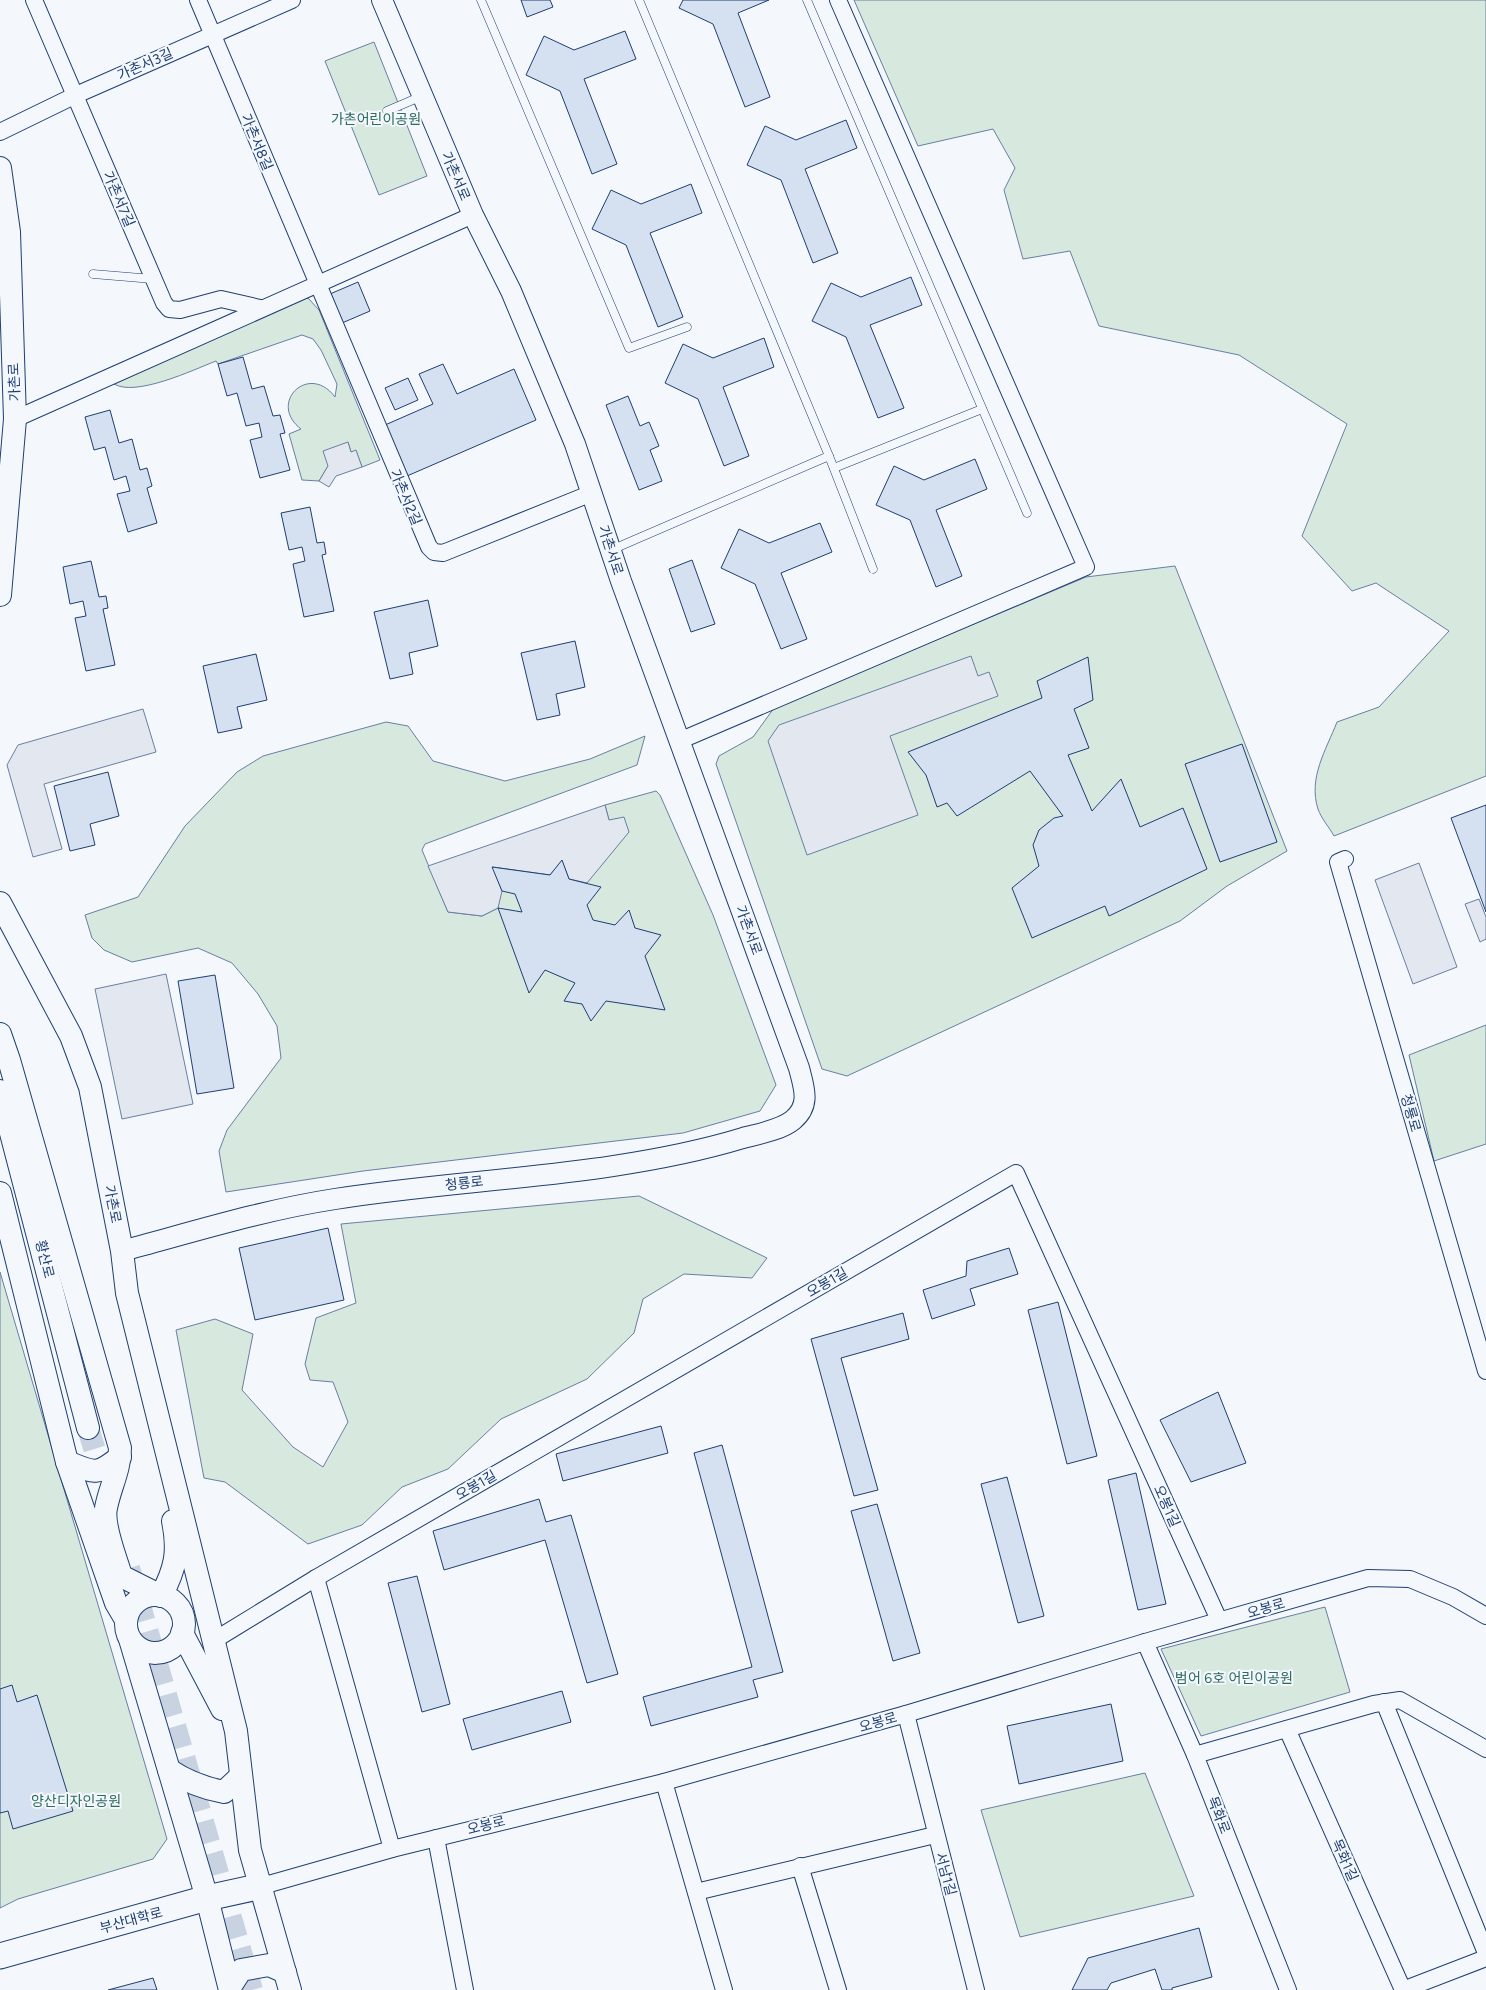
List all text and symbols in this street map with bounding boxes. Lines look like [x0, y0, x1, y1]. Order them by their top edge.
street label: 가촌서3길 [115, 45, 176, 84]
street label: 가촌서8길 [237, 111, 276, 173]
park label: 가촌어린이공원 [331, 111, 421, 128]
street label: 가촌서로 [438, 149, 473, 203]
street label: 가촌서7길 [99, 169, 138, 230]
street label: 가촌로 [5, 362, 24, 402]
street label: 가촌서2길 [386, 467, 425, 528]
street label: 가촌서로 [594, 523, 627, 577]
street label: 가촌서로 [732, 903, 765, 957]
street label: 청룡로 [1397, 1092, 1424, 1134]
street label: 청룡로 [444, 1173, 484, 1194]
street label: 가촌로 [100, 1184, 125, 1225]
street label: 황산로 [32, 1238, 57, 1280]
street label: 오봉1길 [804, 1264, 851, 1301]
street label: 오봉1길 [453, 1467, 500, 1504]
street label: 오봉1길 [1150, 1482, 1183, 1530]
street label: 오봉로 [1245, 1595, 1287, 1622]
park label: 범어 6호 어린이공원 [1175, 1670, 1293, 1687]
street label: 오봉로 [857, 1709, 899, 1736]
park label: 양산디자인공원 [31, 1793, 121, 1810]
street label: 목화로 [1204, 1794, 1233, 1836]
street label: 오봉로 [465, 1813, 507, 1838]
street label: 목화1길 [1328, 1836, 1361, 1884]
street label: 서남1길 [932, 1850, 959, 1898]
street label: 부산대학로 [98, 1904, 165, 1937]

